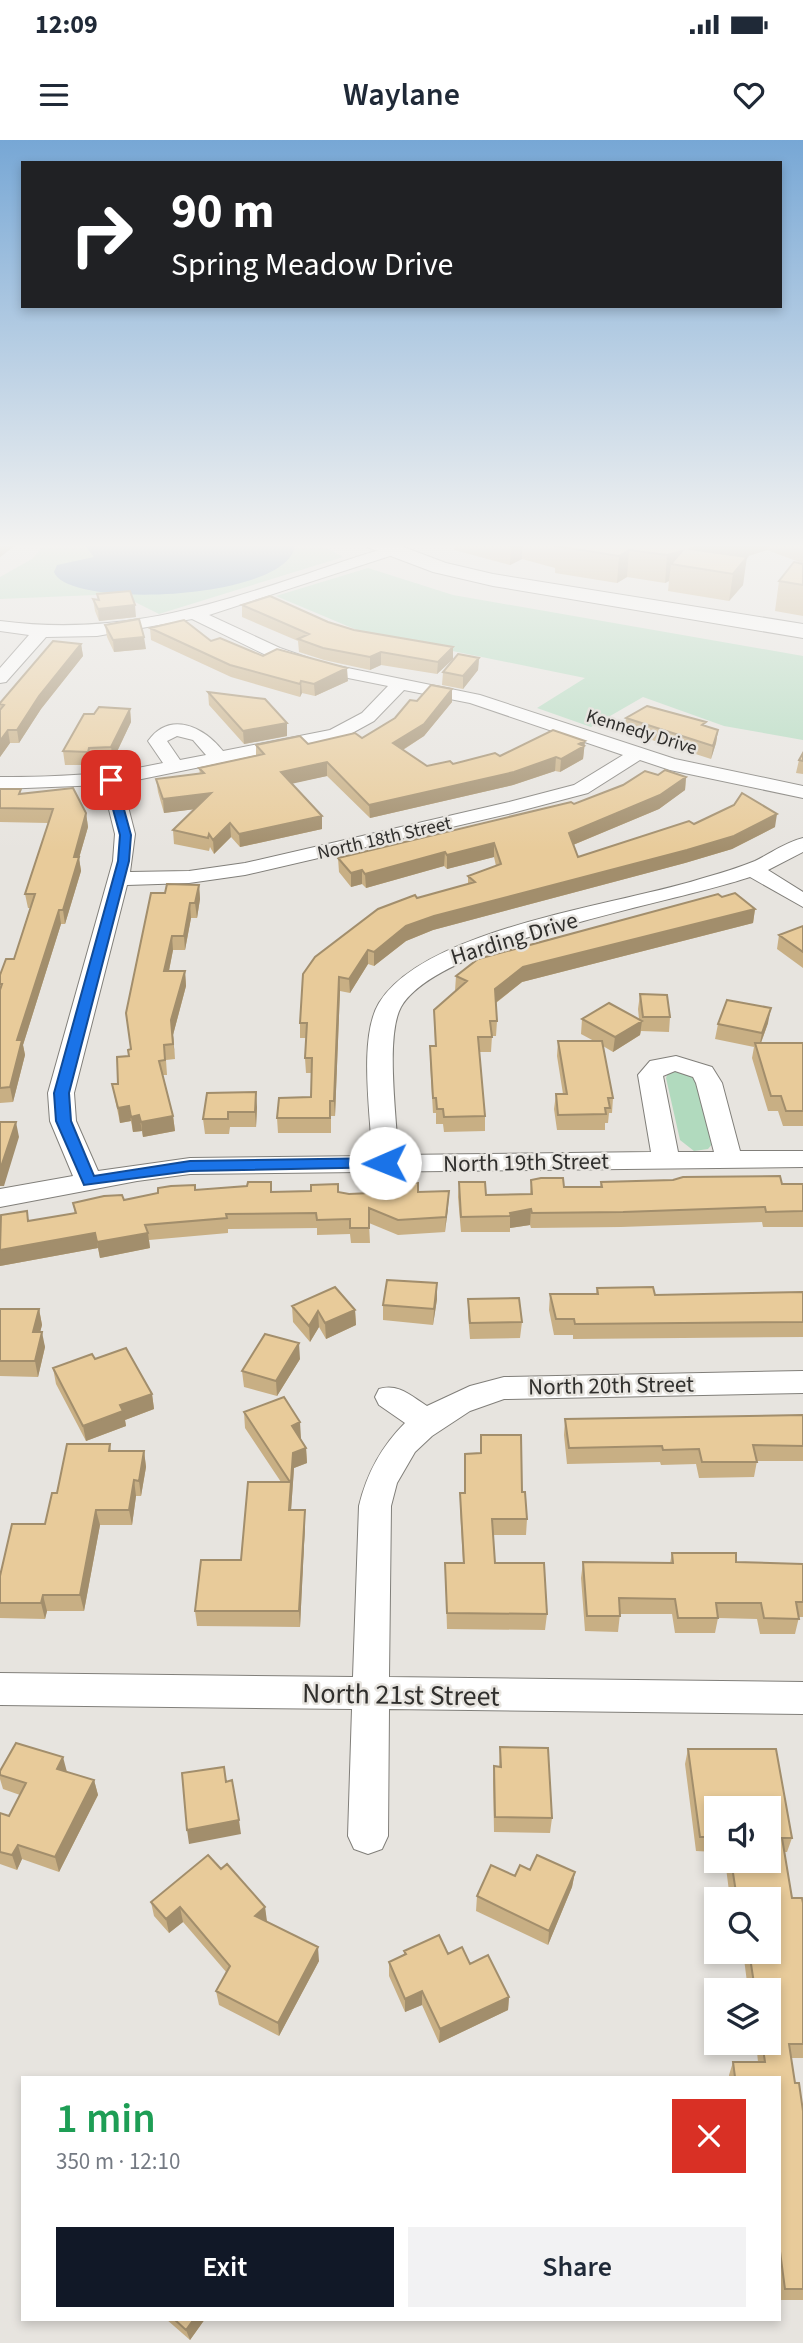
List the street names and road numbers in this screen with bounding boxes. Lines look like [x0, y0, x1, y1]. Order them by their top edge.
street label: Kennedy Drive [583, 703, 700, 762]
street label: North 18th Street [315, 810, 455, 867]
street label: Harding Drive [446, 903, 582, 973]
street label: North 19th Street [443, 1145, 609, 1180]
street label: North 20th Street [528, 1368, 694, 1403]
street label: North 21st Street [302, 1673, 501, 1717]

